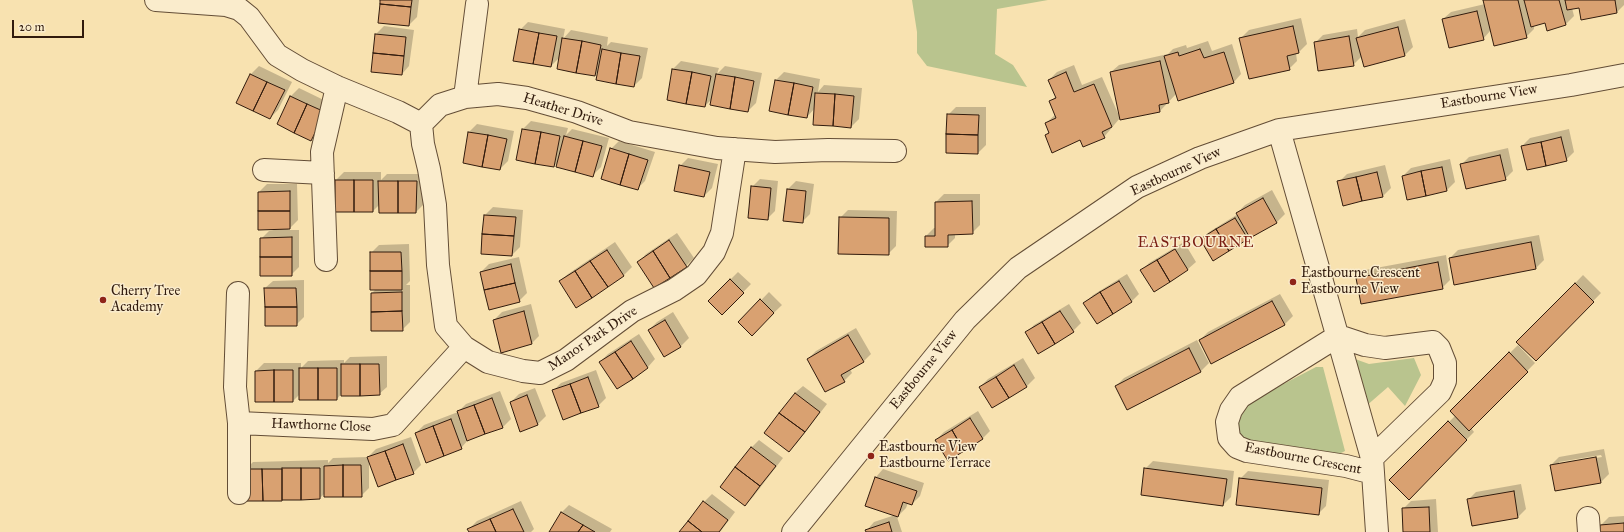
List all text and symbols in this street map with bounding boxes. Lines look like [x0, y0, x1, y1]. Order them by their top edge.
scale bar [14, 12, 86, 38]
text: 20 m [19, 20, 45, 34]
street label: Eastbourne View [1439, 81, 1539, 113]
street label: Heather Drive [521, 90, 605, 130]
street label: Eastbourne View [1128, 144, 1224, 200]
district label: EASTBOURNE [1138, 234, 1254, 252]
place label: Eastbourne Crescent Eastbourne View [1301, 266, 1420, 298]
marker: Eastbourne Crescent Eastbourne View [1288, 277, 1298, 287]
place label: Cherry Tree Academy [111, 284, 180, 316]
marker: Cherry Tree Academy [98, 295, 108, 305]
street label: Manor Park Drive [545, 303, 641, 375]
street label: Eastbourne View [887, 327, 961, 413]
street label: Hawthorne Close [271, 416, 371, 436]
street label: Eastbourne Crescent [1243, 439, 1363, 479]
place label: Eastbourne View Eastbourne Terrace [879, 440, 991, 472]
marker: Eastbourne View Eastbourne Terrace [866, 451, 876, 461]

